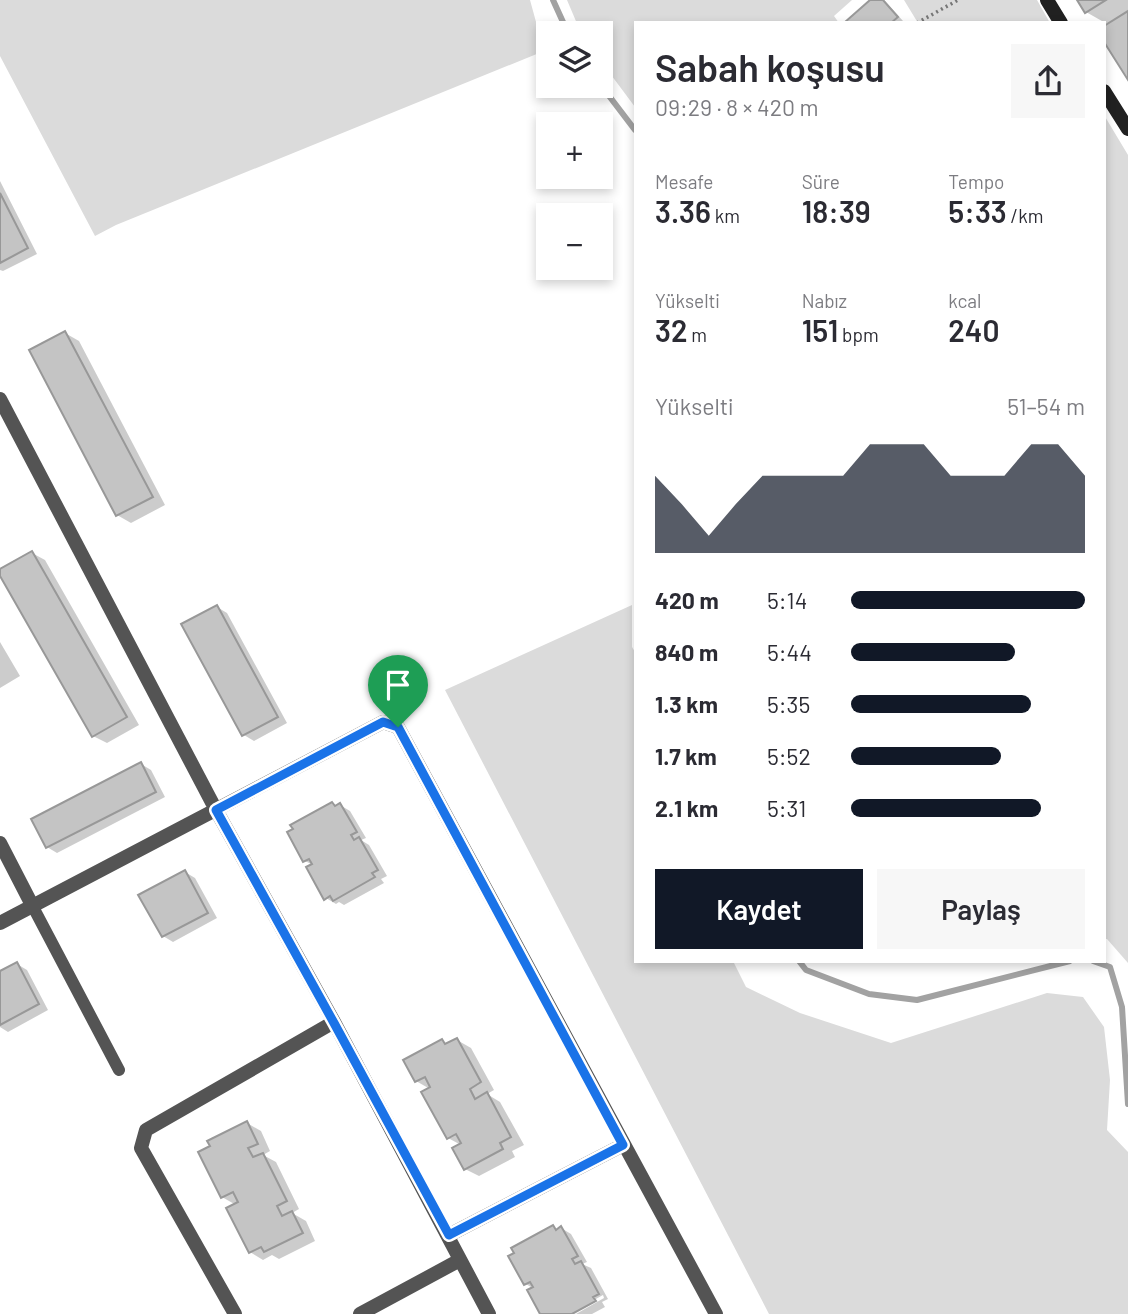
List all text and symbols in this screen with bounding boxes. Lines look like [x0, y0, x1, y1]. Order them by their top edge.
map controls [536, 21, 613, 280]
button: layers [536, 21, 613, 98]
text: Sabah koşusu [655, 44, 885, 90]
button: share [1011, 44, 1085, 118]
text: 09:29 · 8 × 420 m [655, 93, 819, 121]
button: + [536, 112, 613, 189]
text: Mesafe [655, 170, 713, 193]
text: Süre [802, 170, 840, 193]
text: Tempo [948, 170, 1004, 193]
text: 3.36 [655, 193, 711, 229]
text: 18:39 [802, 193, 871, 229]
text: 5:33 [948, 193, 1007, 229]
button: − [536, 203, 613, 280]
text: km [711, 204, 740, 227]
text: /km [1007, 204, 1043, 227]
text: Yükselti [655, 289, 720, 312]
text: Nabız [802, 289, 847, 312]
text: kcal [948, 289, 981, 312]
text: 32 [655, 312, 687, 348]
text: 151 [802, 312, 838, 348]
text: 240 [948, 312, 999, 348]
text: m [687, 323, 707, 346]
text: bpm [838, 323, 879, 346]
text: Yükselti [655, 392, 733, 420]
text: 51–54 m [1007, 392, 1085, 420]
text: 420 m [655, 586, 719, 614]
text: 5:14 [767, 586, 807, 614]
text: 840 m [655, 638, 718, 666]
text: 5:44 [767, 638, 812, 666]
pin [368, 655, 428, 727]
icon: arrive [379, 666, 417, 704]
text: 1.3 km [655, 690, 718, 718]
text: 5:35 [767, 690, 810, 718]
text: 1.7 km [655, 742, 717, 770]
text: 5:52 [767, 742, 811, 770]
text: 2.1 km [655, 794, 718, 822]
text: 5:31 [767, 794, 806, 822]
button: Kaydet [655, 869, 863, 949]
button: Paylaş [877, 869, 1085, 949]

